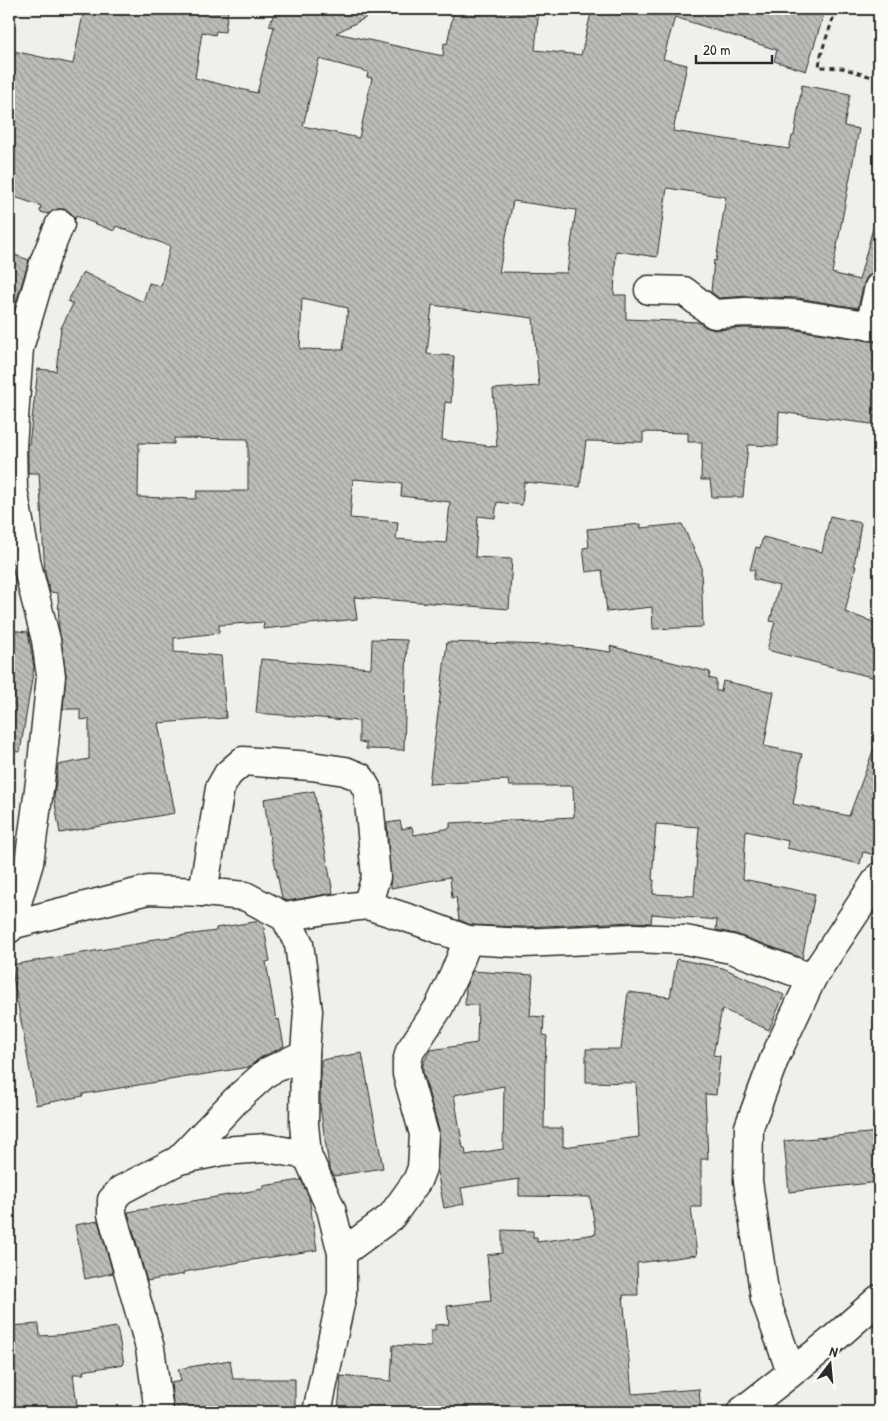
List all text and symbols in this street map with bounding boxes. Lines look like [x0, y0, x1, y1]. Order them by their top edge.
scale bar [696, 32, 772, 64]
text: 20 m [703, 39, 730, 60]
north arrow [806, 1338, 856, 1388]
text: N [828, 1341, 840, 1361]

